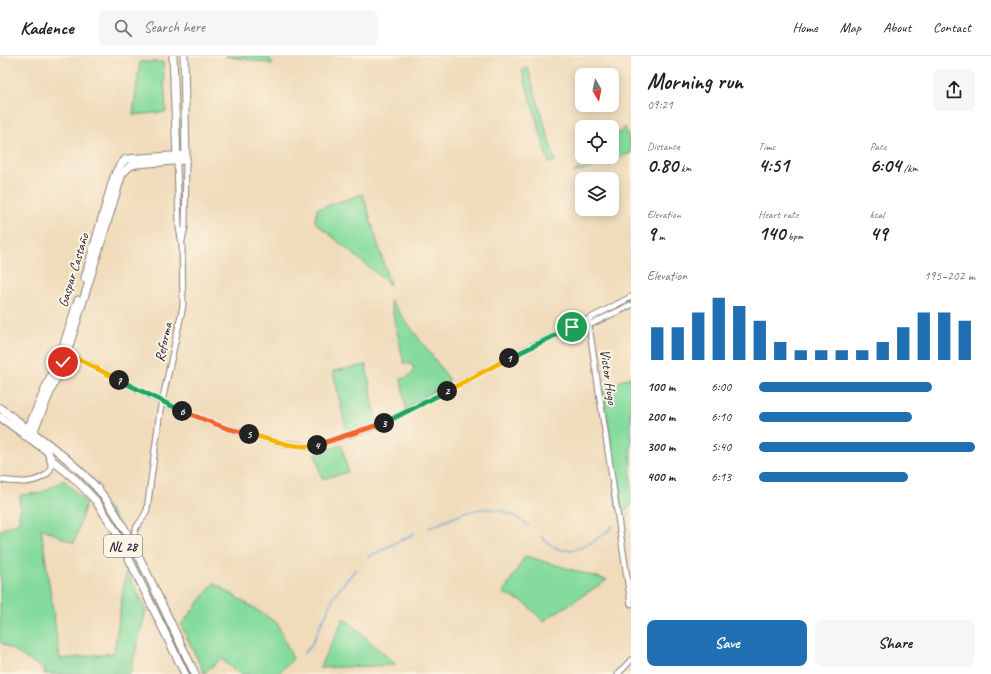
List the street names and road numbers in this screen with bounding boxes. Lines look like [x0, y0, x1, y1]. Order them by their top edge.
street label: Gaspar Castaño [54, 230, 93, 309]
street label: Reforma [151, 320, 176, 363]
street label: Victor Hugo [596, 348, 621, 407]
road number: NL 28 [104, 535, 142, 557]

